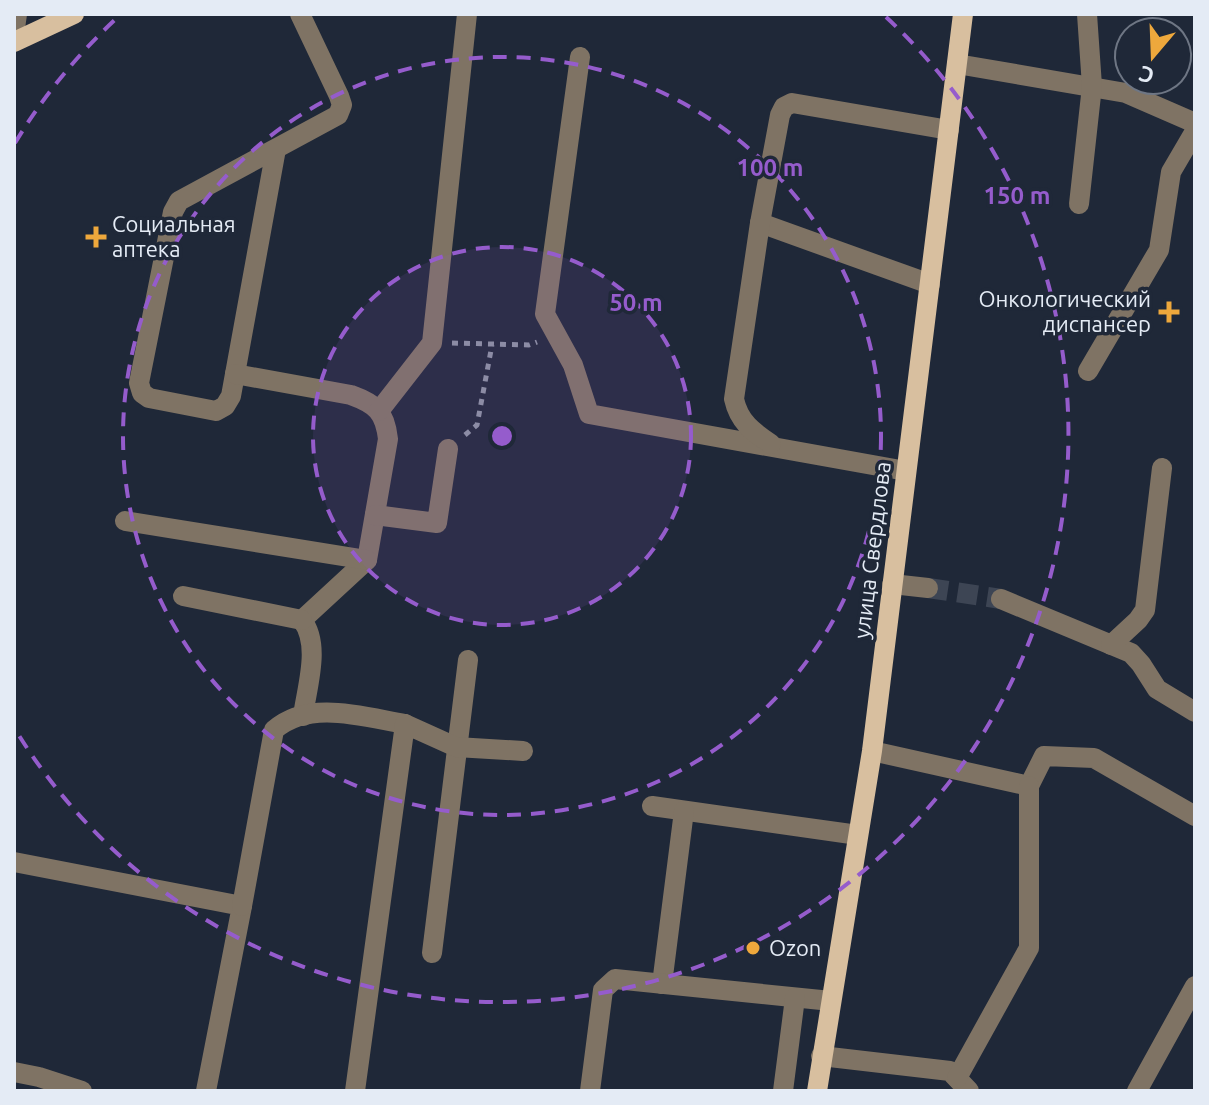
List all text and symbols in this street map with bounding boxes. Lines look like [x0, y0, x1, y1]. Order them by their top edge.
north arrow [1113, 16, 1193, 96]
text: С [1136, 61, 1157, 89]
text: 100 m [737, 154, 803, 181]
text: 150 m [984, 182, 1050, 209]
place label: Социальная аптека [112, 211, 236, 261]
marker: Социальная аптека [87, 228, 105, 246]
place label: Онкологический диспансер [978, 286, 1151, 336]
text: 50 m [609, 289, 663, 316]
marker: Онкологический диспансер [1158, 301, 1180, 323]
centre of rings [488, 422, 516, 450]
street label: улица Свердлова [848, 460, 895, 640]
place label: Ozon [769, 935, 821, 960]
marker: Ozon [744, 939, 762, 957]

